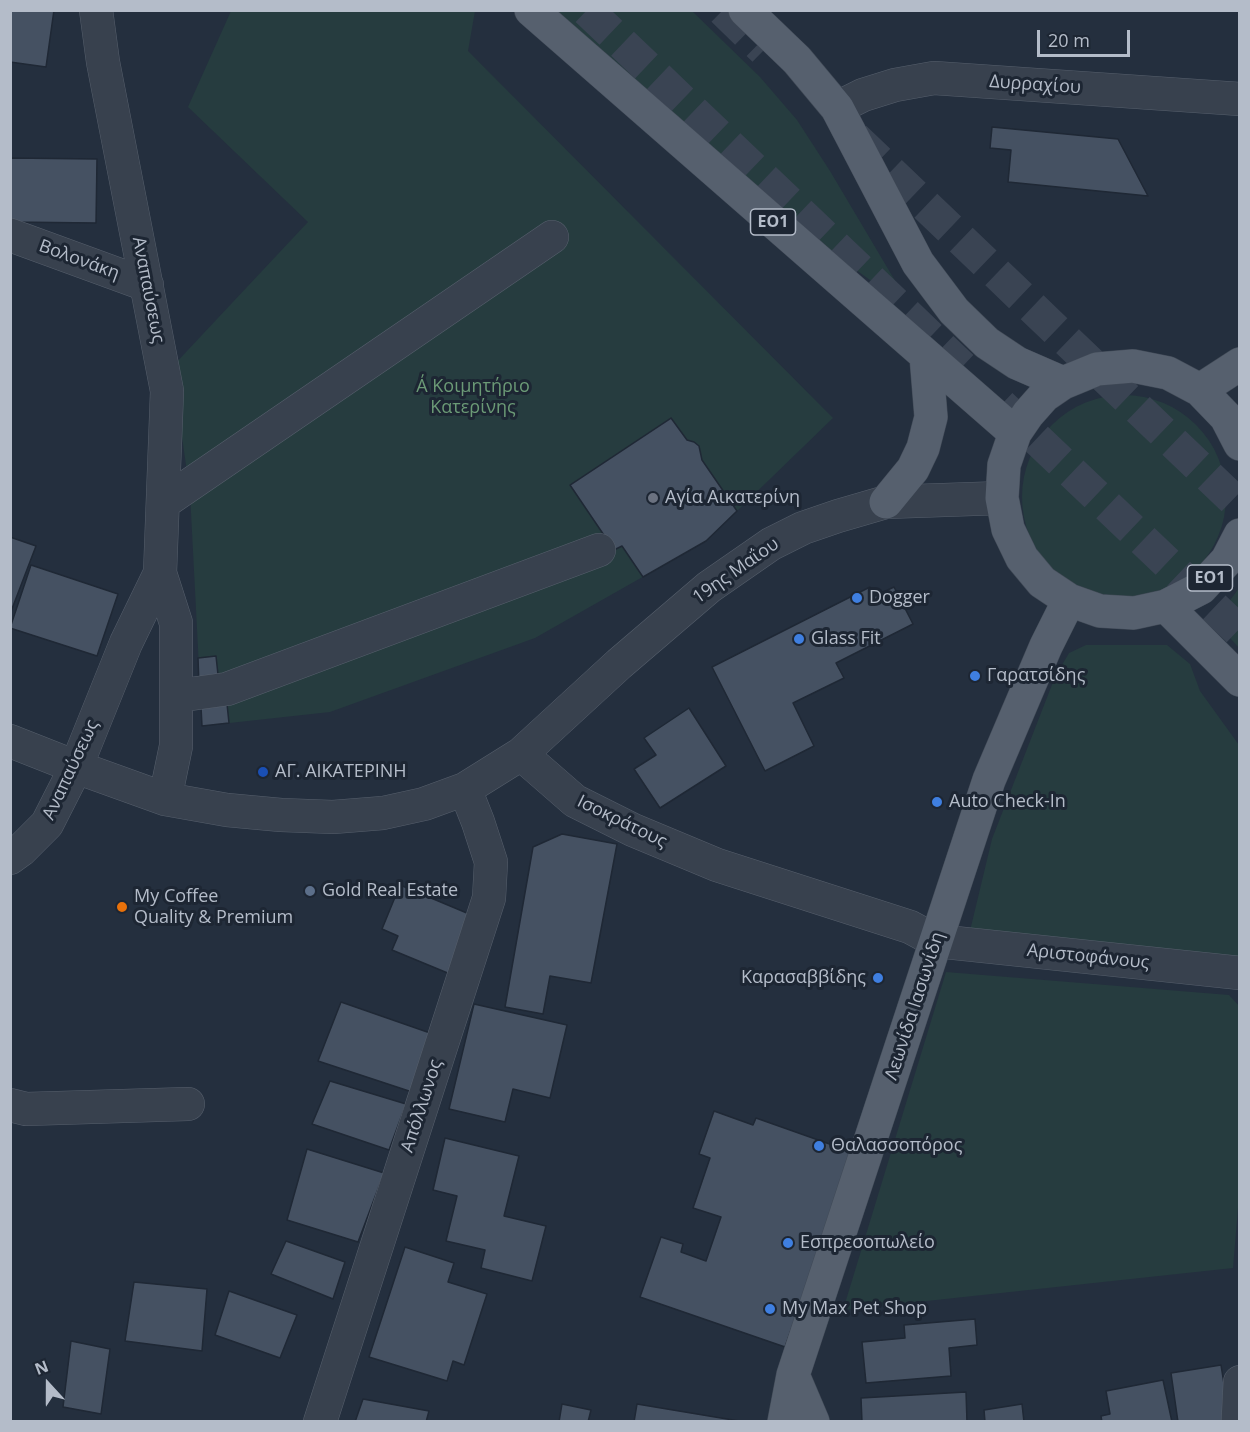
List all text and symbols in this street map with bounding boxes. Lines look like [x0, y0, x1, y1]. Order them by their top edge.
scale bar [1040, 18, 1133, 56]
text: 20 m [1048, 28, 1090, 52]
street label: Δυρραχίου [988, 71, 1082, 99]
road number: ΕΟ1 [750, 209, 796, 235]
street label: Βολονάκη [36, 235, 122, 285]
street label: Αναπαύσεως [127, 235, 169, 345]
park label: Α΄ Κοιμητήριο Κατερίνης [416, 376, 530, 418]
place label: Αγία Αικατερίνη [665, 487, 800, 509]
marker: Αγία Αικατερίνη [646, 491, 660, 505]
street label: 19ης Μαΐου [689, 533, 783, 609]
road number: ΕΟ1 [1188, 565, 1232, 591]
place label: Dogger [869, 587, 930, 609]
marker: Dogger [850, 591, 864, 605]
place label: Glass Fit [811, 628, 881, 650]
marker: Glass Fit [792, 632, 806, 646]
place label: Γαρατσίδης [987, 665, 1085, 687]
marker: Γαρατσίδης [968, 669, 982, 683]
street label: Αναπαύσεως [38, 716, 104, 824]
place label: ΑΓ. ΑΙΚΑΤΕΡΙΝΗ [275, 761, 407, 783]
marker: ΑΓ. ΑΙΚΑΤΕΡΙΝΗ [256, 765, 270, 779]
street label: Ισοκράτους [574, 791, 670, 853]
place label: Auto Check-In [949, 791, 1066, 813]
marker: Auto Check-In [930, 795, 944, 809]
place label: Gold Real Estate [322, 880, 458, 902]
marker: Gold Real Estate [303, 884, 317, 898]
place label: My Coffee Quality & Premium [134, 886, 293, 928]
marker: My Coffee Quality & Premium [115, 900, 129, 914]
street label: Λεωνίδα Ιασωνίδη [881, 929, 949, 1083]
street label: Αριστοφάνους [1026, 940, 1150, 974]
place label: Καρασαββίδης [741, 967, 866, 989]
marker: Καρασαββίδης [871, 971, 885, 985]
street label: Απόλλωνος [397, 1057, 447, 1155]
place label: Θαλασσοπόρος [831, 1135, 962, 1157]
marker: Θαλασσοπόρος [812, 1139, 826, 1153]
place label: Εσπρεσοπωλείο [800, 1232, 935, 1254]
marker: Εσπρεσοπωλείο [781, 1236, 795, 1250]
place label: My Max Pet Shop [782, 1298, 927, 1320]
marker: My Max Pet Shop [763, 1302, 777, 1316]
north arrow [18, 1354, 78, 1414]
text: N [32, 1355, 52, 1380]

